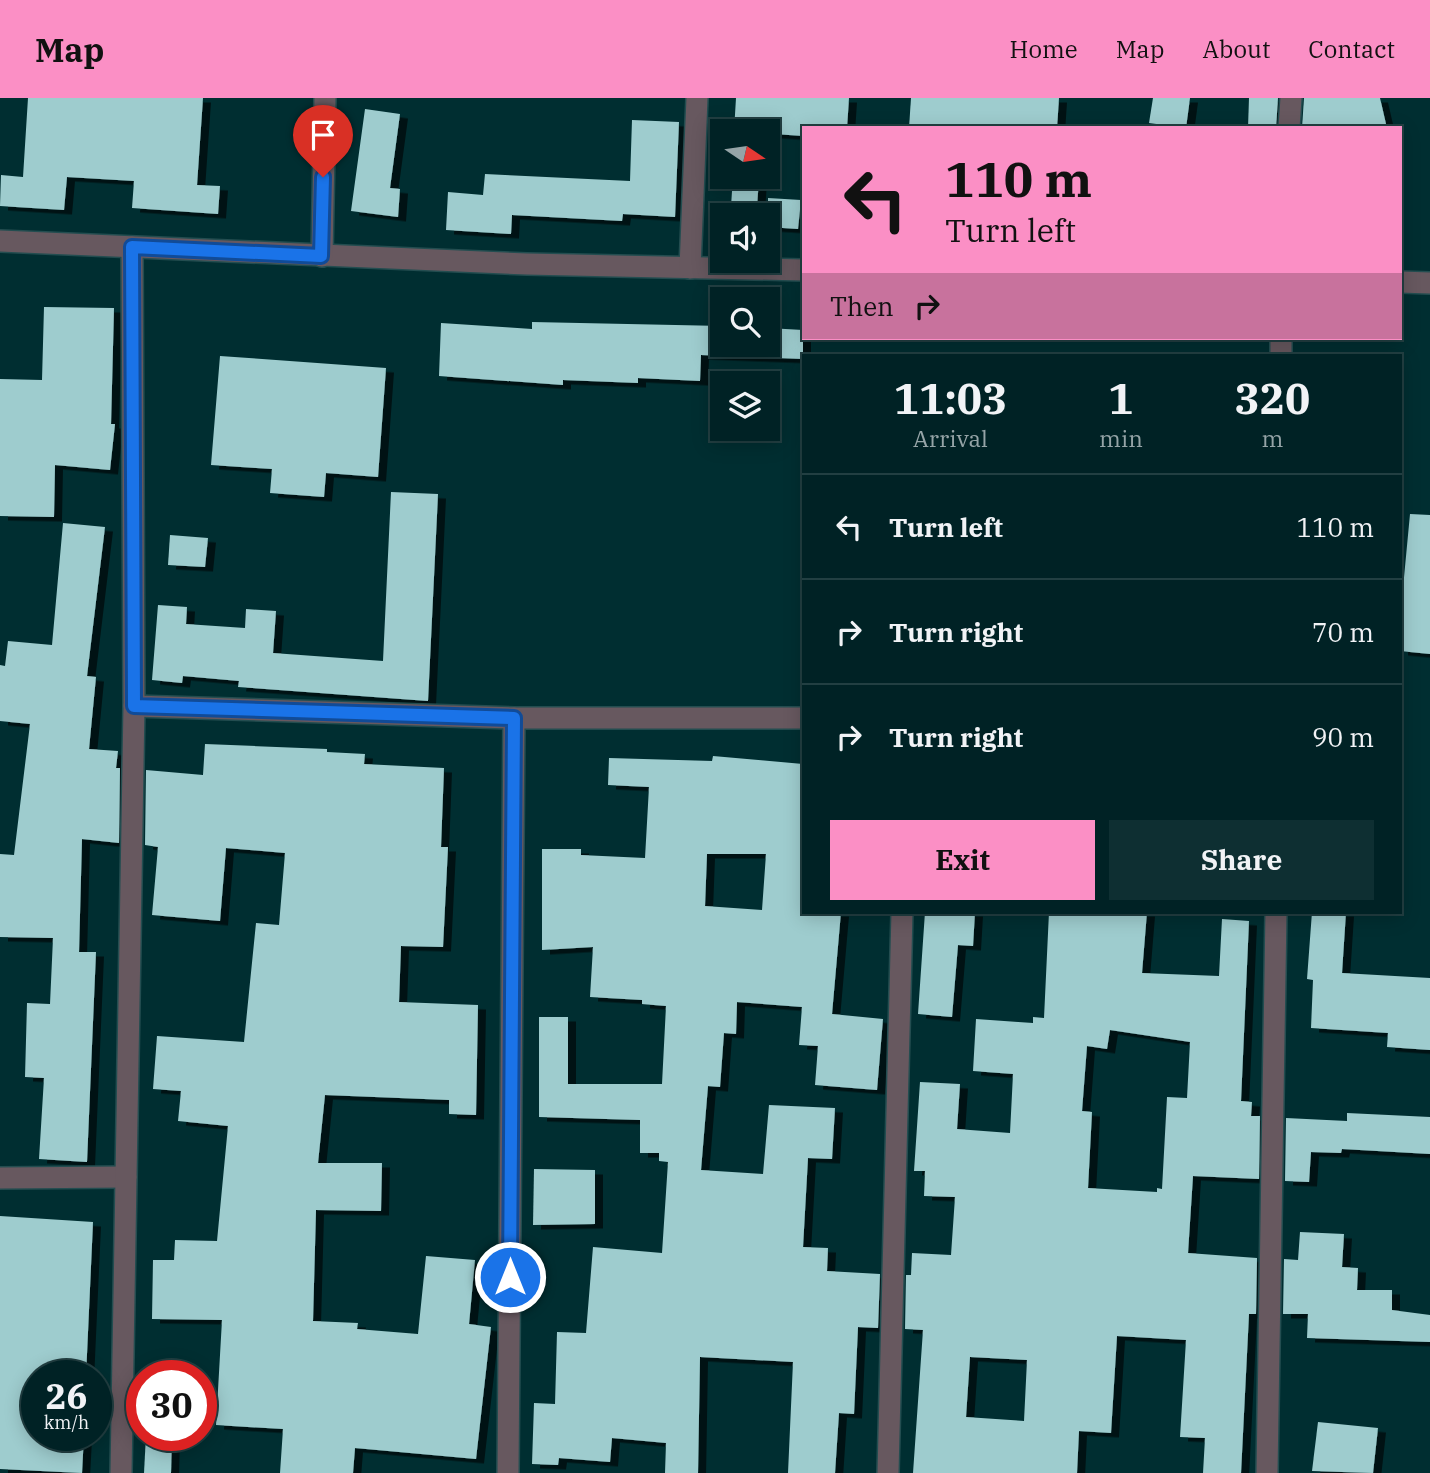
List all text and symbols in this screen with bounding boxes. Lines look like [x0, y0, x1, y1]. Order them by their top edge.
text: Map [35, 28, 104, 71]
text: Home [1010, 33, 1078, 65]
text: Map [1116, 33, 1164, 65]
text: About [1202, 33, 1270, 65]
text: Contact [1308, 33, 1395, 65]
pin [293, 105, 353, 177]
icon: arrive [304, 116, 342, 154]
north arrow [710, 119, 780, 189]
map controls [710, 119, 780, 441]
text: 110 m [945, 147, 1092, 210]
icon: left [830, 154, 921, 245]
button: sound [710, 203, 780, 273]
text: Turn left [945, 209, 1076, 251]
button: search [710, 287, 780, 357]
icon: right [908, 287, 946, 325]
text: Then [830, 289, 894, 323]
button: layers [710, 371, 780, 441]
text: 11:03 [894, 371, 1007, 426]
text: 1 [1108, 371, 1134, 426]
text: 320 [1235, 371, 1310, 426]
text: Arrival [913, 423, 988, 453]
text: min [1099, 423, 1143, 453]
text: m [1261, 423, 1283, 453]
icon: left [830, 508, 868, 546]
text: Turn left [889, 510, 1003, 544]
text: 110 m [1296, 510, 1374, 544]
icon: right [830, 613, 868, 651]
text: Turn right [889, 615, 1023, 649]
text: 70 m [1312, 615, 1374, 649]
icon: right [830, 718, 868, 756]
text: Turn right [889, 720, 1023, 754]
text: 90 m [1312, 720, 1374, 754]
button: Exit [830, 820, 1095, 900]
button: Share [1109, 820, 1374, 900]
position arrow [473, 1240, 547, 1314]
speed limit sign: 30 [126, 1360, 217, 1451]
text: 26 [45, 1373, 88, 1419]
text: km/h [44, 1411, 89, 1434]

